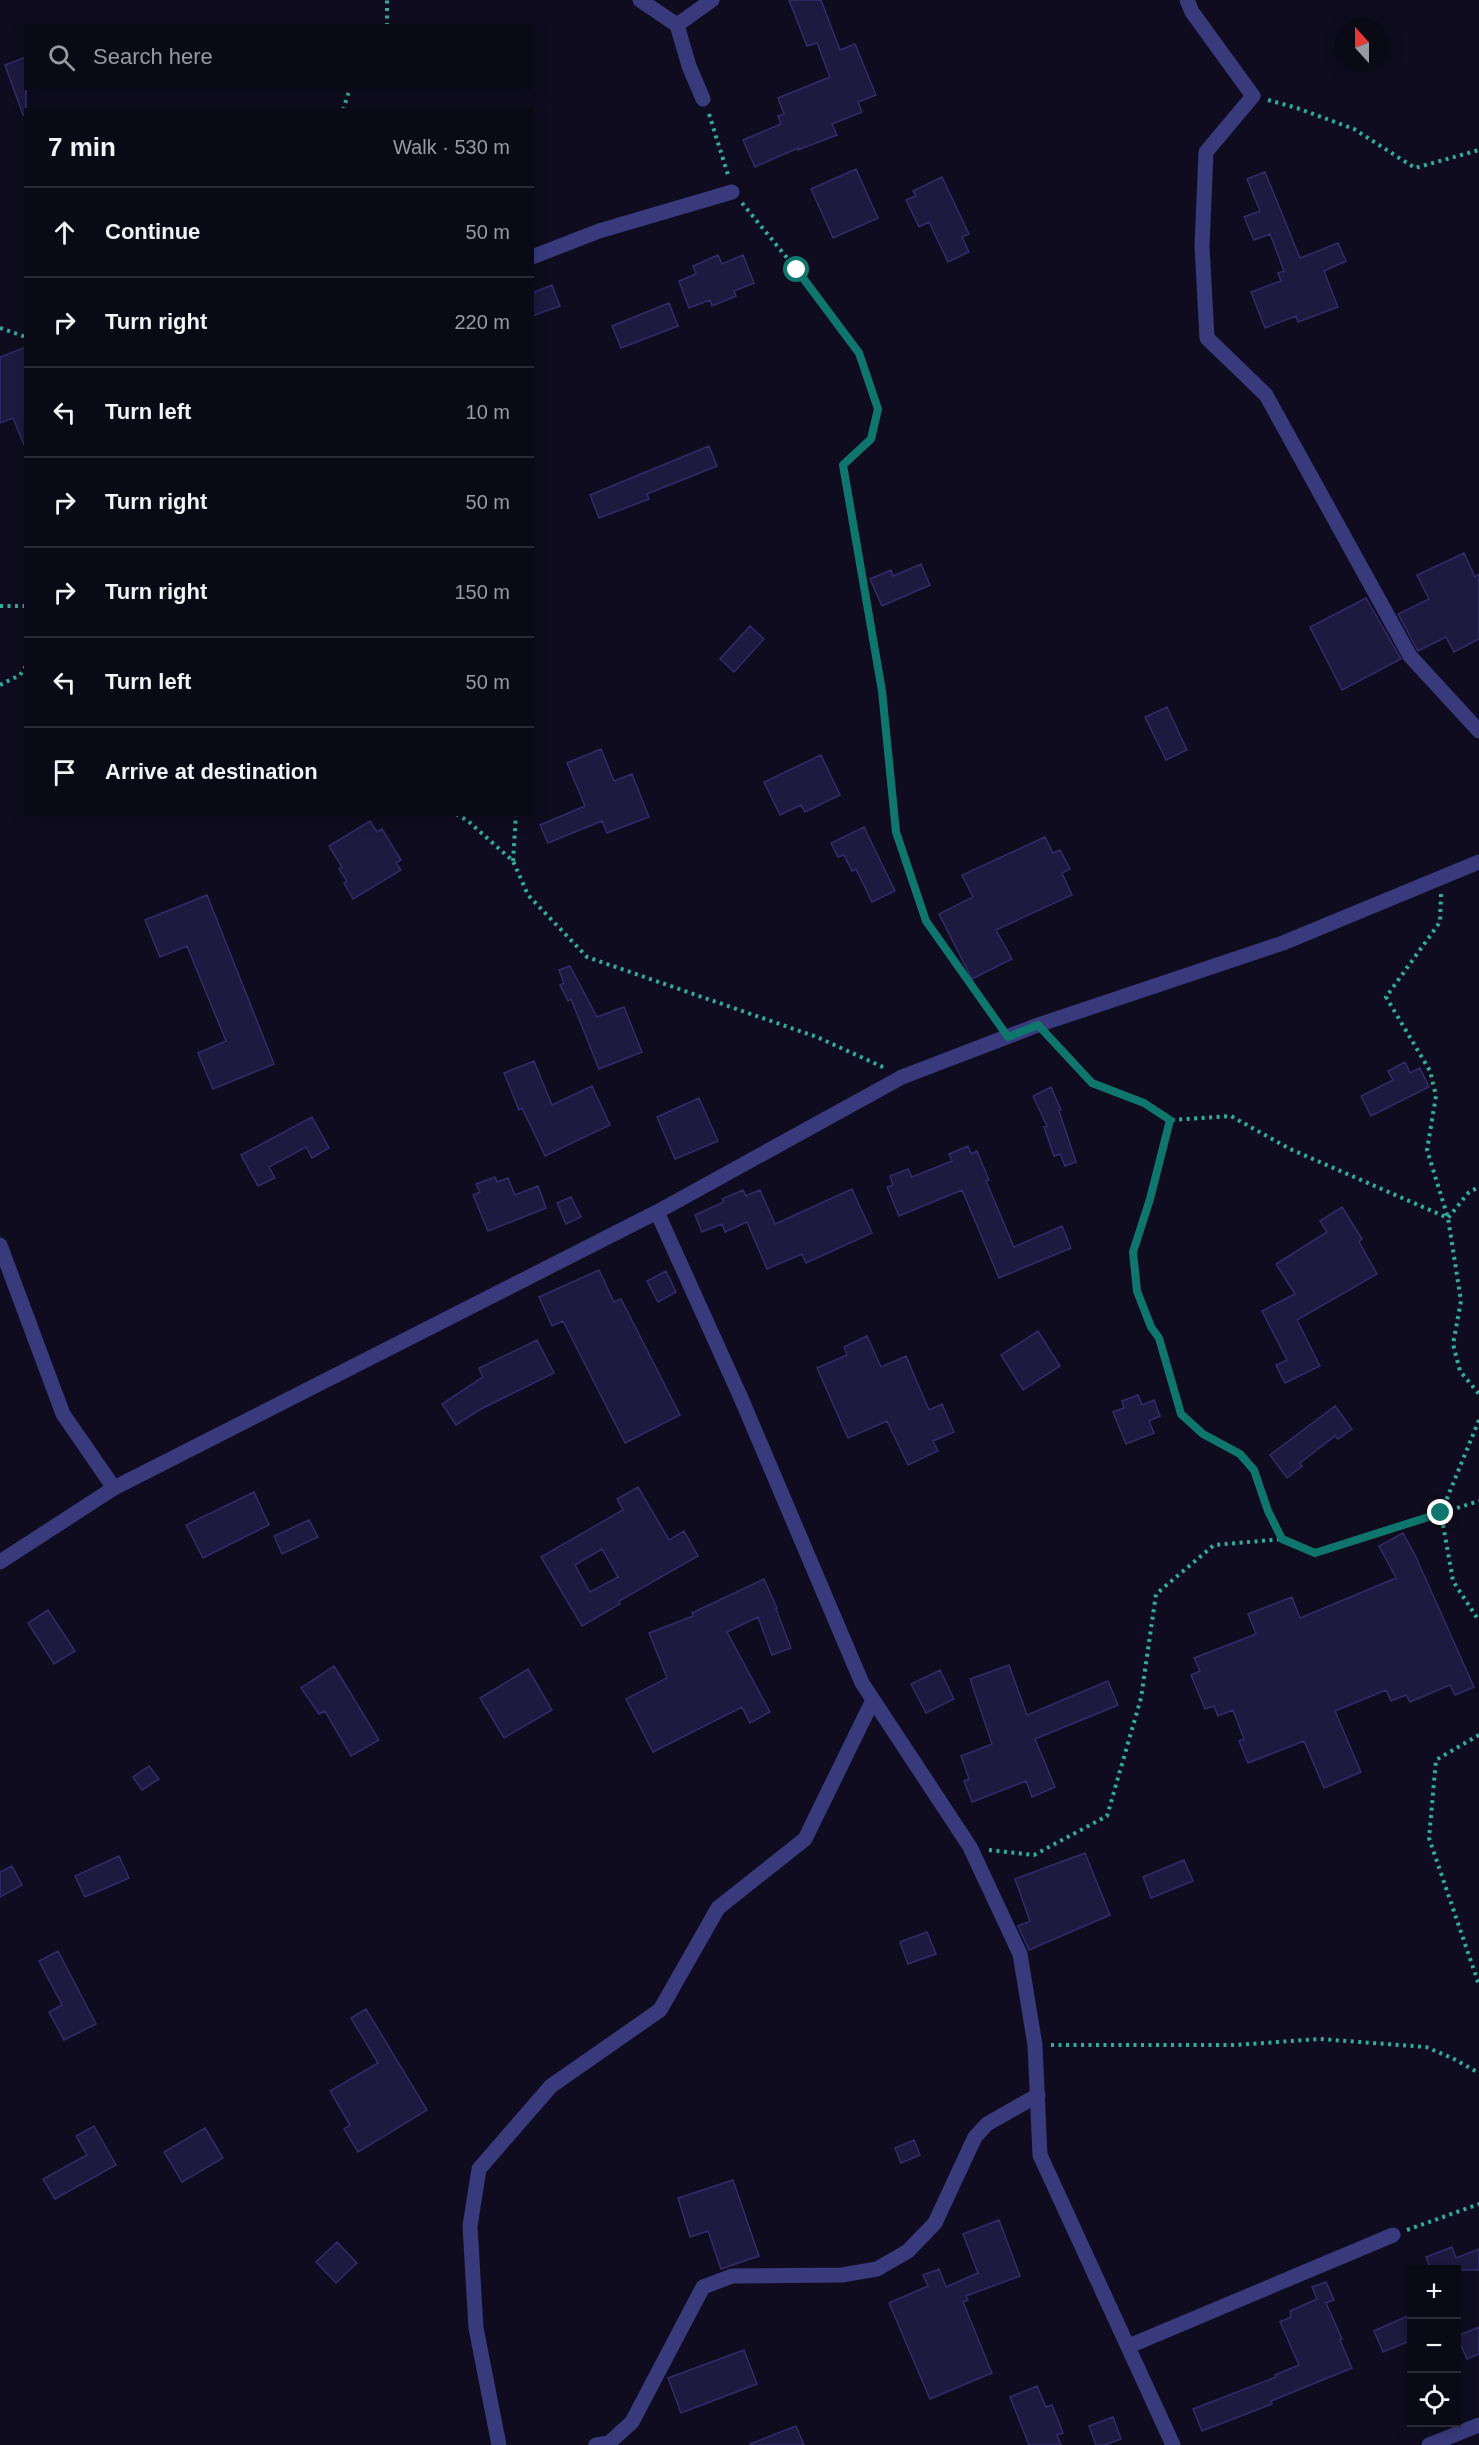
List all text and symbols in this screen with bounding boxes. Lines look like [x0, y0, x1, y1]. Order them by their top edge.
north arrow [1335, 18, 1389, 72]
search box [24, 24, 534, 90]
icon: search [45, 41, 78, 74]
text: Search here [93, 44, 213, 69]
text: 7 min [48, 132, 116, 162]
text: Walk · 530 m [393, 136, 510, 158]
icon: ahead [48, 216, 81, 249]
text: Continue [105, 219, 200, 244]
text: 50 m [466, 221, 510, 243]
route start [783, 256, 809, 282]
icon: right [48, 306, 81, 339]
text: Turn right [105, 309, 207, 334]
text: 220 m [454, 311, 510, 333]
icon: left [48, 396, 81, 429]
text: Turn left [105, 399, 191, 424]
text: 10 m [466, 401, 510, 423]
icon: right [48, 486, 81, 519]
text: Turn right [105, 489, 207, 514]
text: 50 m [466, 491, 510, 513]
icon: right [48, 576, 81, 609]
text: Turn right [105, 579, 207, 604]
text: 150 m [454, 581, 510, 603]
icon: left [48, 666, 81, 699]
text: Turn left [105, 669, 191, 694]
text: 50 m [466, 671, 510, 693]
icon: arrive [48, 756, 81, 789]
text: Arrive at destination [105, 759, 318, 784]
route end [1427, 1499, 1453, 1525]
map controls [1407, 2265, 1461, 2427]
button: + [1407, 2265, 1461, 2319]
button: − [1407, 2319, 1461, 2373]
button: locate [1407, 2373, 1461, 2427]

